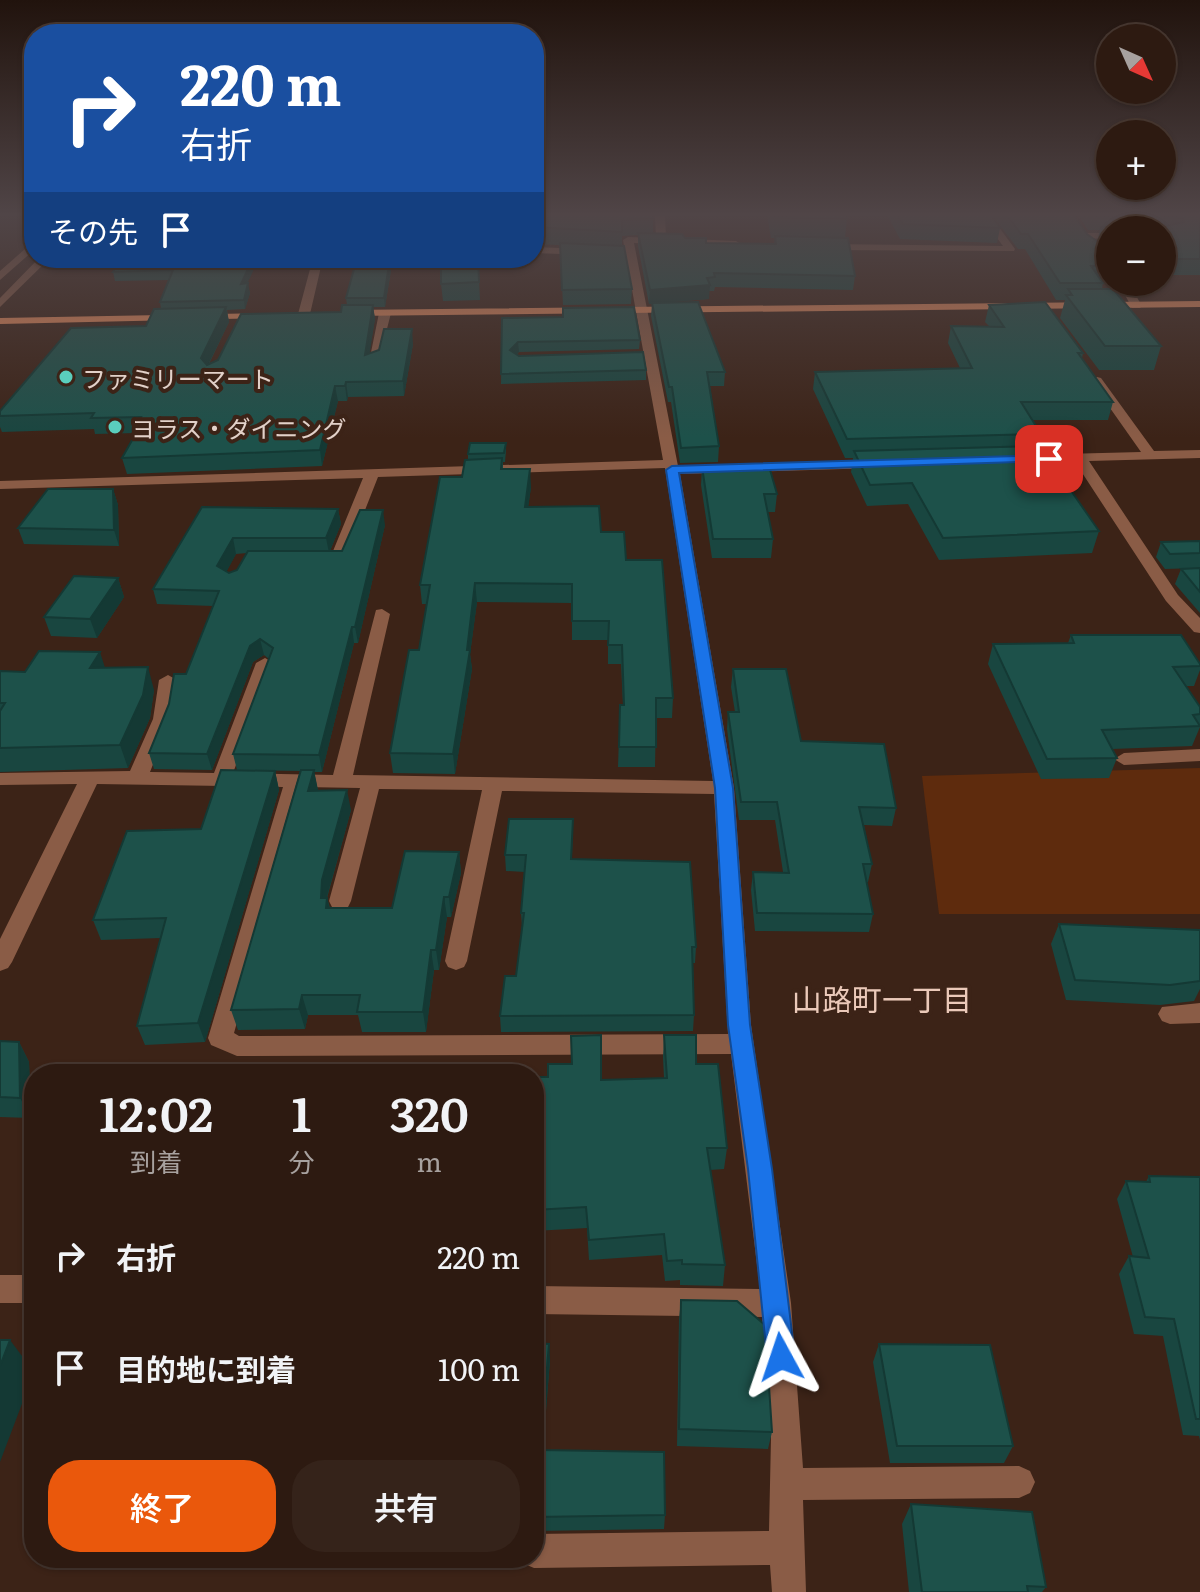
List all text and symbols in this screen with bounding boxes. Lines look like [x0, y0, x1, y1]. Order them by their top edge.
north arrow [1096, 24, 1176, 104]
map controls [1096, 24, 1176, 296]
text: 220 m [180, 40, 342, 123]
icon: right [48, 56, 152, 160]
text: 右折 [180, 116, 252, 169]
button: + [1096, 120, 1176, 200]
text: その先 [48, 208, 138, 252]
icon: arrive [154, 208, 198, 252]
button: − [1096, 216, 1176, 296]
place label: ファミリーマート [82, 360, 274, 395]
marker: ファミリーマート [57, 368, 75, 386]
place label: ヨラス・ダイニング [131, 410, 347, 445]
marker: ヨラス・ダイニング [106, 418, 124, 436]
pin [1015, 425, 1083, 493]
icon: arrive [1027, 437, 1071, 481]
district label: 山路町一丁目 [792, 976, 972, 1020]
text: 12:02 [99, 1076, 213, 1147]
text: 1 [292, 1076, 311, 1147]
text: 320 [390, 1076, 469, 1147]
text: 到着 [130, 1141, 182, 1180]
text: 分 [288, 1141, 314, 1180]
text: m [417, 1141, 442, 1180]
icon: right [48, 1234, 92, 1278]
text: 右折 [116, 1234, 176, 1278]
text: 220 m [437, 1234, 520, 1278]
position arrow [739, 1315, 823, 1399]
icon: arrive [48, 1346, 92, 1390]
text: 目的地に到着 [116, 1346, 296, 1390]
text: 100 m [438, 1346, 520, 1390]
button: 終了 [48, 1460, 276, 1552]
button: 共有 [292, 1460, 520, 1552]

